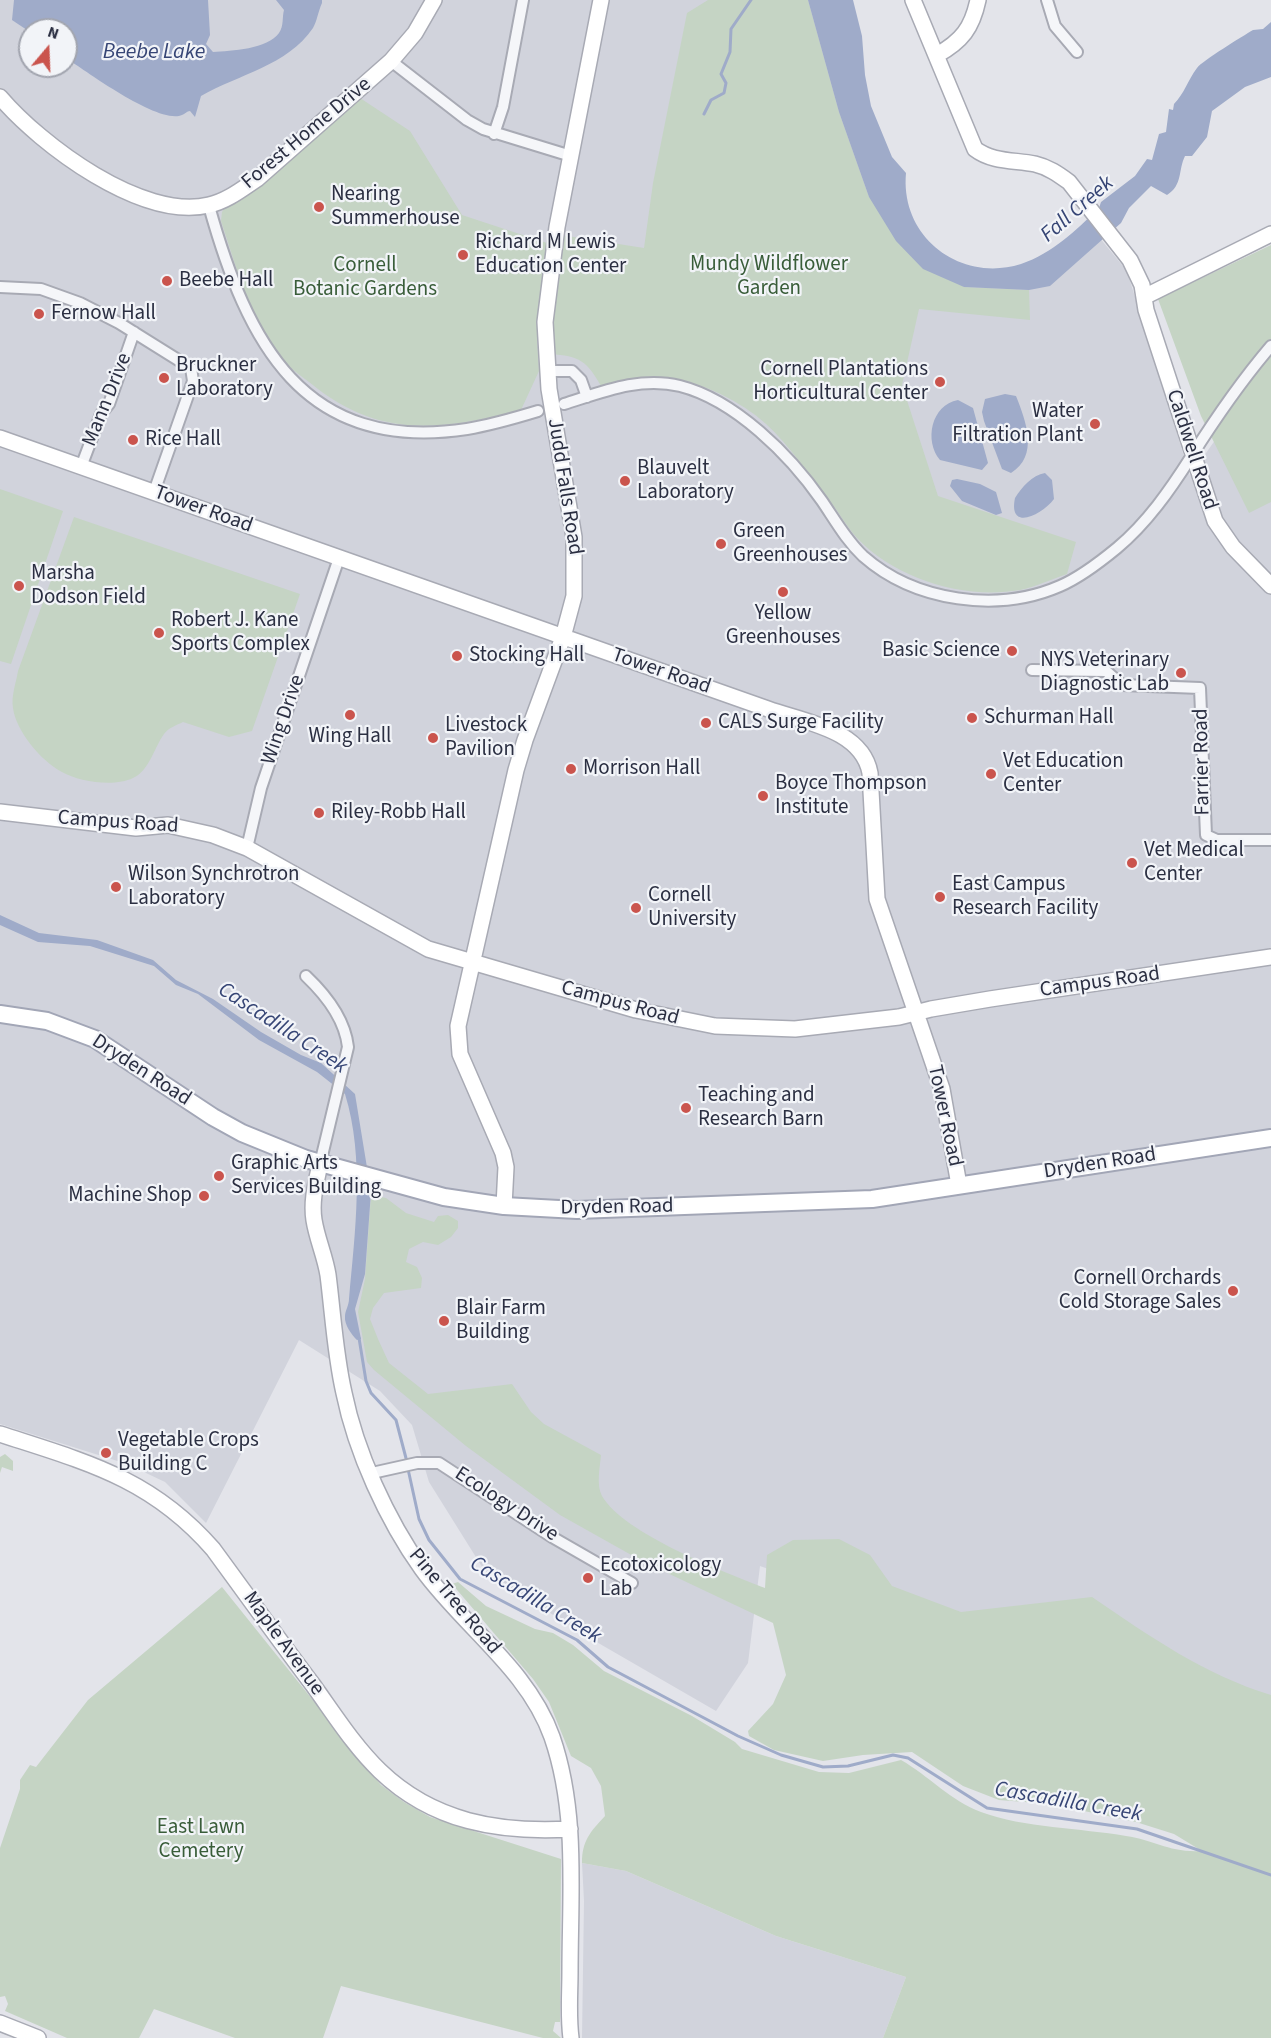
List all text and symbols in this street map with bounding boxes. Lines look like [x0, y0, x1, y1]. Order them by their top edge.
north arrow [18, 18, 78, 78]
text: N [45, 21, 62, 45]
water label: Beebe Lake [103, 40, 205, 66]
street label: Forest Home Drive [237, 73, 377, 195]
water label: Fall Creek [1036, 171, 1120, 249]
place label: Nearing Summerhouse [331, 182, 460, 232]
marker: Nearing Summerhouse [312, 200, 326, 214]
place label: Richard M Lewis Education Center [475, 230, 626, 280]
marker: Richard M Lewis Education Center [456, 248, 470, 262]
park label: Mundy Wildflower Garden [690, 252, 848, 302]
park label: Cornell Botanic Gardens [293, 253, 437, 303]
place label: Beebe Hall [179, 268, 273, 294]
marker: Beebe Hall [160, 274, 174, 288]
place label: Fernow Hall [51, 301, 156, 327]
marker: Fernow Hall [32, 307, 46, 321]
street label: Mann Drive [78, 350, 138, 450]
place label: Bruckner Laboratory [176, 353, 273, 403]
place label: Cornell Plantations Horticultural Center [753, 357, 928, 407]
marker: Bruckner Laboratory [157, 371, 171, 385]
marker: Cornell Plantations Horticultural Center [933, 375, 947, 389]
street label: Caldwell Road [1160, 387, 1222, 513]
place label: Water Filtration Plant [952, 399, 1083, 449]
street label: Judd Falls Road [541, 417, 587, 557]
marker: Water Filtration Plant [1088, 417, 1102, 431]
place label: Rice Hall [145, 427, 221, 453]
marker: Rice Hall [126, 433, 140, 447]
place label: Blauvelt Laboratory [637, 456, 734, 506]
marker: Blauvelt Laboratory [618, 474, 632, 488]
street label: Tower Road [150, 481, 256, 539]
place label: Green Greenhouses [733, 519, 848, 569]
marker: Green Greenhouses [714, 537, 728, 551]
place label: Marsha Dodson Field [31, 561, 146, 611]
marker: Marsha Dodson Field [12, 579, 26, 593]
marker: Yellow Greenhouses [776, 585, 790, 599]
place label: Yellow Greenhouses [726, 601, 840, 651]
place label: Robert J. Kane Sports Complex [171, 608, 310, 658]
marker: Robert J. Kane Sports Complex [152, 626, 166, 640]
place label: Basic Science [882, 638, 1000, 664]
place label: Stocking Hall [469, 643, 584, 669]
street label: Tower Road [608, 643, 714, 701]
marker: Basic Science [1005, 644, 1019, 658]
place label: NYS Veterinary Diagnostic Lab [1040, 648, 1169, 698]
marker: Stocking Hall [450, 649, 464, 663]
marker: NYS Veterinary Diagnostic Lab [1174, 666, 1188, 680]
street label: Wing Drive [257, 672, 311, 768]
place label: Schurman Hall [984, 705, 1114, 731]
marker: Wing Hall [343, 708, 357, 722]
street label: Farrier Road [1189, 708, 1217, 816]
place label: CALS Surge Facility [718, 710, 884, 736]
marker: Schurman Hall [965, 711, 979, 725]
place label: Livestock Pavilion [445, 713, 527, 763]
marker: CALS Surge Facility [699, 716, 713, 730]
place label: Wing Hall [309, 724, 391, 750]
marker: Livestock Pavilion [426, 731, 440, 745]
place label: Vet Education Center [1003, 749, 1124, 799]
place label: Morrison Hall [583, 756, 700, 782]
marker: Morrison Hall [564, 762, 578, 776]
marker: Vet Education Center [984, 767, 998, 781]
place label: Boyce Thompson Institute [775, 771, 927, 821]
marker: Boyce Thompson Institute [756, 789, 770, 803]
place label: Riley-Robb Hall [331, 800, 466, 826]
street label: Campus Road [57, 806, 179, 840]
marker: Riley-Robb Hall [312, 806, 326, 820]
place label: Vet Medical Center [1144, 838, 1244, 888]
marker: Vet Medical Center [1125, 856, 1139, 870]
place label: Wilson Synchrotron Laboratory [128, 862, 300, 912]
place label: East Campus Research Facility [952, 872, 1098, 922]
marker: Wilson Synchrotron Laboratory [109, 880, 123, 894]
place label: Cornell University [648, 883, 736, 933]
marker: East Campus Research Facility [933, 890, 947, 904]
marker: Cornell University [629, 901, 643, 915]
street label: Campus Road [1038, 962, 1162, 1004]
street label: Campus Road [558, 976, 682, 1032]
water label: Cascadilla Creek [212, 977, 352, 1081]
street label: Dryden Road [87, 1030, 195, 1112]
street label: Tower Road [921, 1063, 967, 1169]
place label: Teaching and Research Barn [698, 1083, 824, 1133]
marker: Teaching and Research Barn [679, 1101, 693, 1115]
street label: Dryden Road [1042, 1143, 1158, 1185]
place label: Graphic Arts Services Building [231, 1151, 381, 1201]
marker: Graphic Arts Services Building [212, 1169, 226, 1183]
place label: Machine Shop [68, 1183, 192, 1209]
marker: Machine Shop [197, 1189, 211, 1203]
street label: Dryden Road [560, 1194, 674, 1222]
place label: Cornell Orchards Cold Storage Sales [1059, 1266, 1221, 1316]
marker: Cornell Orchards Cold Storage Sales [1226, 1284, 1240, 1298]
place label: Blair Farm Building [456, 1296, 546, 1346]
marker: Blair Farm Building [437, 1314, 451, 1328]
place label: Vegetable Crops Building C [118, 1428, 259, 1478]
marker: Vegetable Crops Building C [99, 1446, 113, 1460]
street label: Ecology Drive [449, 1462, 563, 1548]
street label: Pine Tree Road [402, 1544, 506, 1660]
water label: Cascadilla Creek [464, 1551, 606, 1651]
place label: Ecotoxicology Lab [600, 1553, 721, 1603]
marker: Ecotoxicology Lab [581, 1571, 595, 1585]
street label: Maple Avenue [237, 1587, 329, 1701]
water label: Cascadilla Creek [992, 1777, 1144, 1829]
park label: East Lawn Cemetery [157, 1815, 245, 1865]

